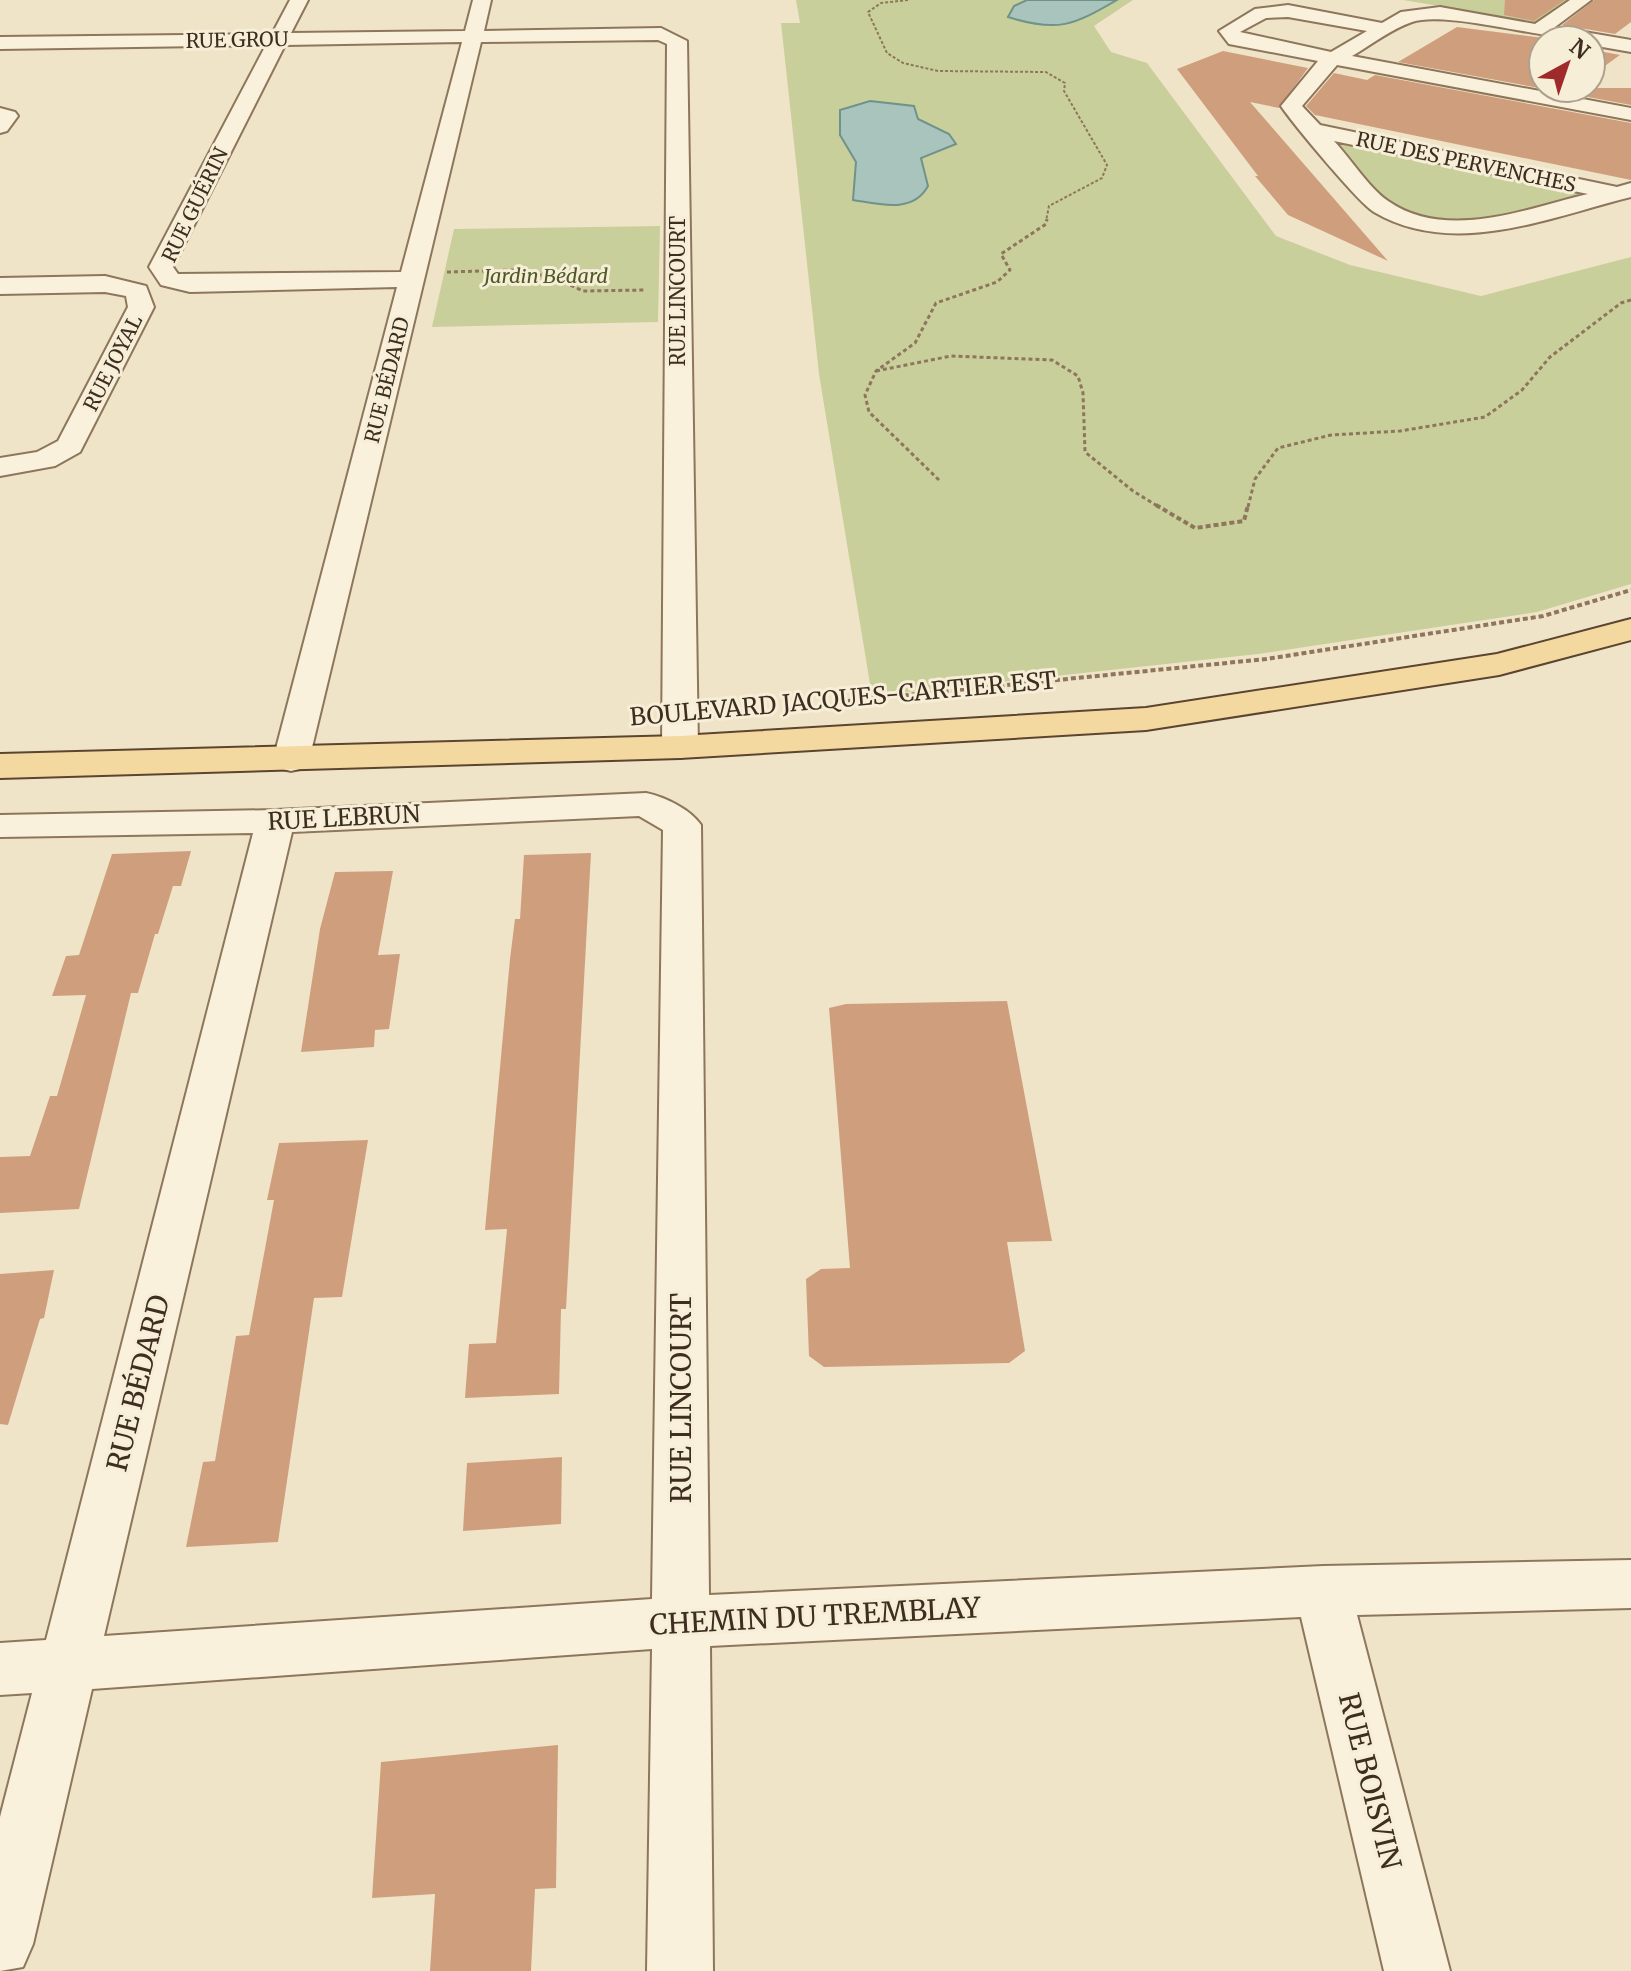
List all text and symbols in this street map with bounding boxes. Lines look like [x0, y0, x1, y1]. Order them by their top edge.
north arrow [1527, 24, 1607, 104]
street label: RUE GROU [185, 26, 289, 53]
text: N [1564, 32, 1596, 65]
street label: RUE DES PERVENCHES [1354, 126, 1578, 197]
street label: RUE GUÉRIN [154, 142, 233, 266]
street label: RUE LINCOURT [665, 216, 690, 366]
park label: Jardin Bédard [482, 263, 608, 288]
street label: RUE JOYAL [78, 310, 148, 415]
street label: RUE BÉDARD [357, 314, 414, 445]
street label: BOULEVARD JACQUES-CARTIER EST [628, 664, 1058, 733]
street label: RUE LEBRUN [267, 798, 422, 837]
street label: RUE BÉDARD [99, 1291, 177, 1475]
street label: RUE LINCOURT [663, 1293, 699, 1503]
street label: CHEMIN DU TREMBLAY [649, 1589, 982, 1643]
street label: RUE BOISVIN [1331, 1689, 1409, 1873]

